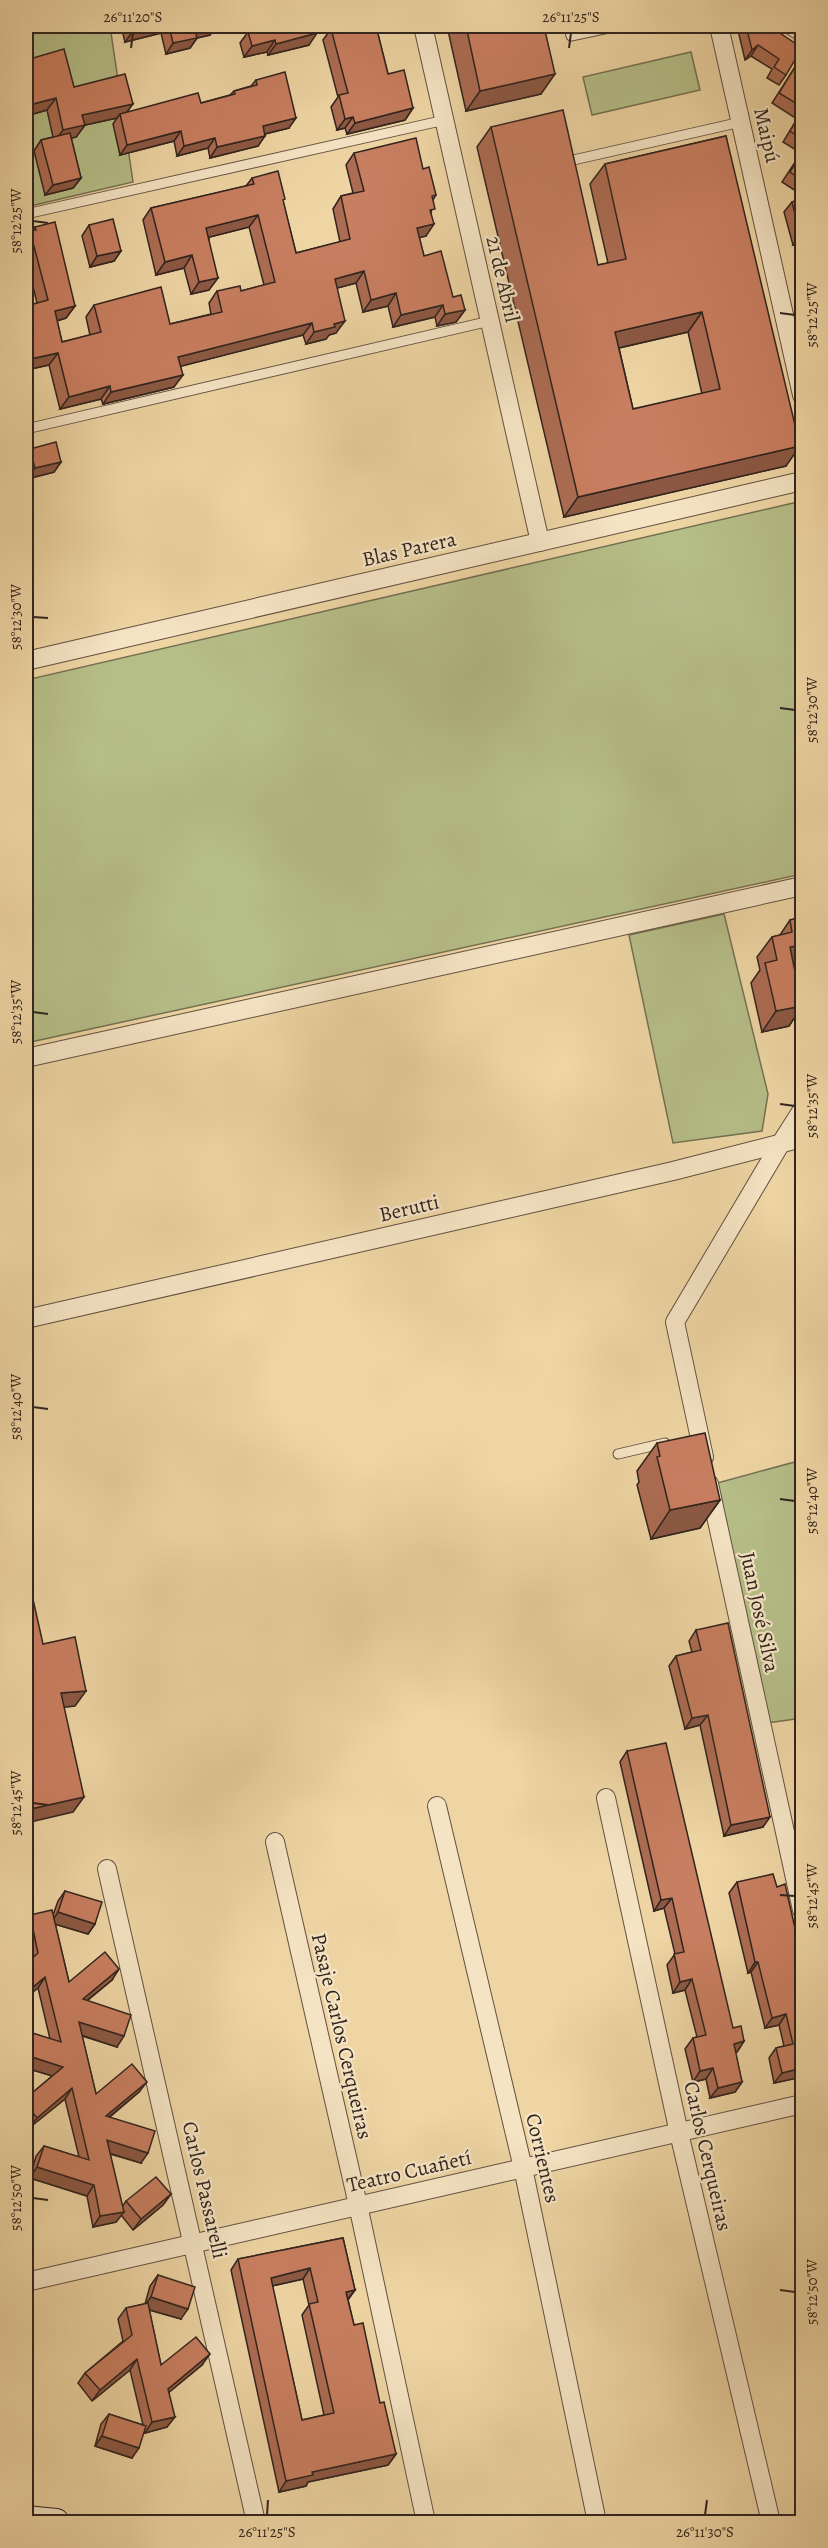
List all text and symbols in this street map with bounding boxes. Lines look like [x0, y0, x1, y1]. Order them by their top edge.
text: 26°11'20"S [103, 7, 163, 27]
text: 26°11'25"S [542, 7, 600, 27]
street label: Maipú [747, 105, 787, 166]
text: 58°12'25"W [6, 188, 26, 254]
street label: 21 de Abril [479, 233, 527, 325]
text: 58°12'25"W [802, 282, 822, 348]
street label: Blas Parera [359, 525, 459, 573]
text: 58°12'30"W [6, 584, 26, 650]
text: 58°12'30"W [802, 677, 822, 743]
text: 58°12'35"W [6, 980, 26, 1044]
text: 58°12'35"W [802, 1074, 822, 1138]
street label: Berutti [376, 1187, 442, 1228]
text: 58°12'40"W [6, 1374, 26, 1440]
text: 58°12'40"W [802, 1468, 822, 1534]
street label: Juan José Silva [734, 1549, 786, 1675]
text: 58°12'45"W [6, 1771, 26, 1835]
text: 58°12'45"W [802, 1864, 822, 1928]
street label: Pasaje Carlos Cerqueiras [305, 1930, 379, 2142]
street label: Carlos Cerqueiras [677, 2078, 739, 2234]
street label: Corrientes [519, 2111, 567, 2205]
street label: Carlos Passarelli [176, 2119, 234, 2262]
street label: Teatro Cuañetí [344, 2143, 474, 2199]
text: 58°12'50"W [6, 2165, 26, 2231]
text: 58°12'50"W [802, 2259, 822, 2325]
text: 26°11'25"S [238, 2522, 296, 2542]
text: 26°11'30"S [676, 2522, 734, 2542]

